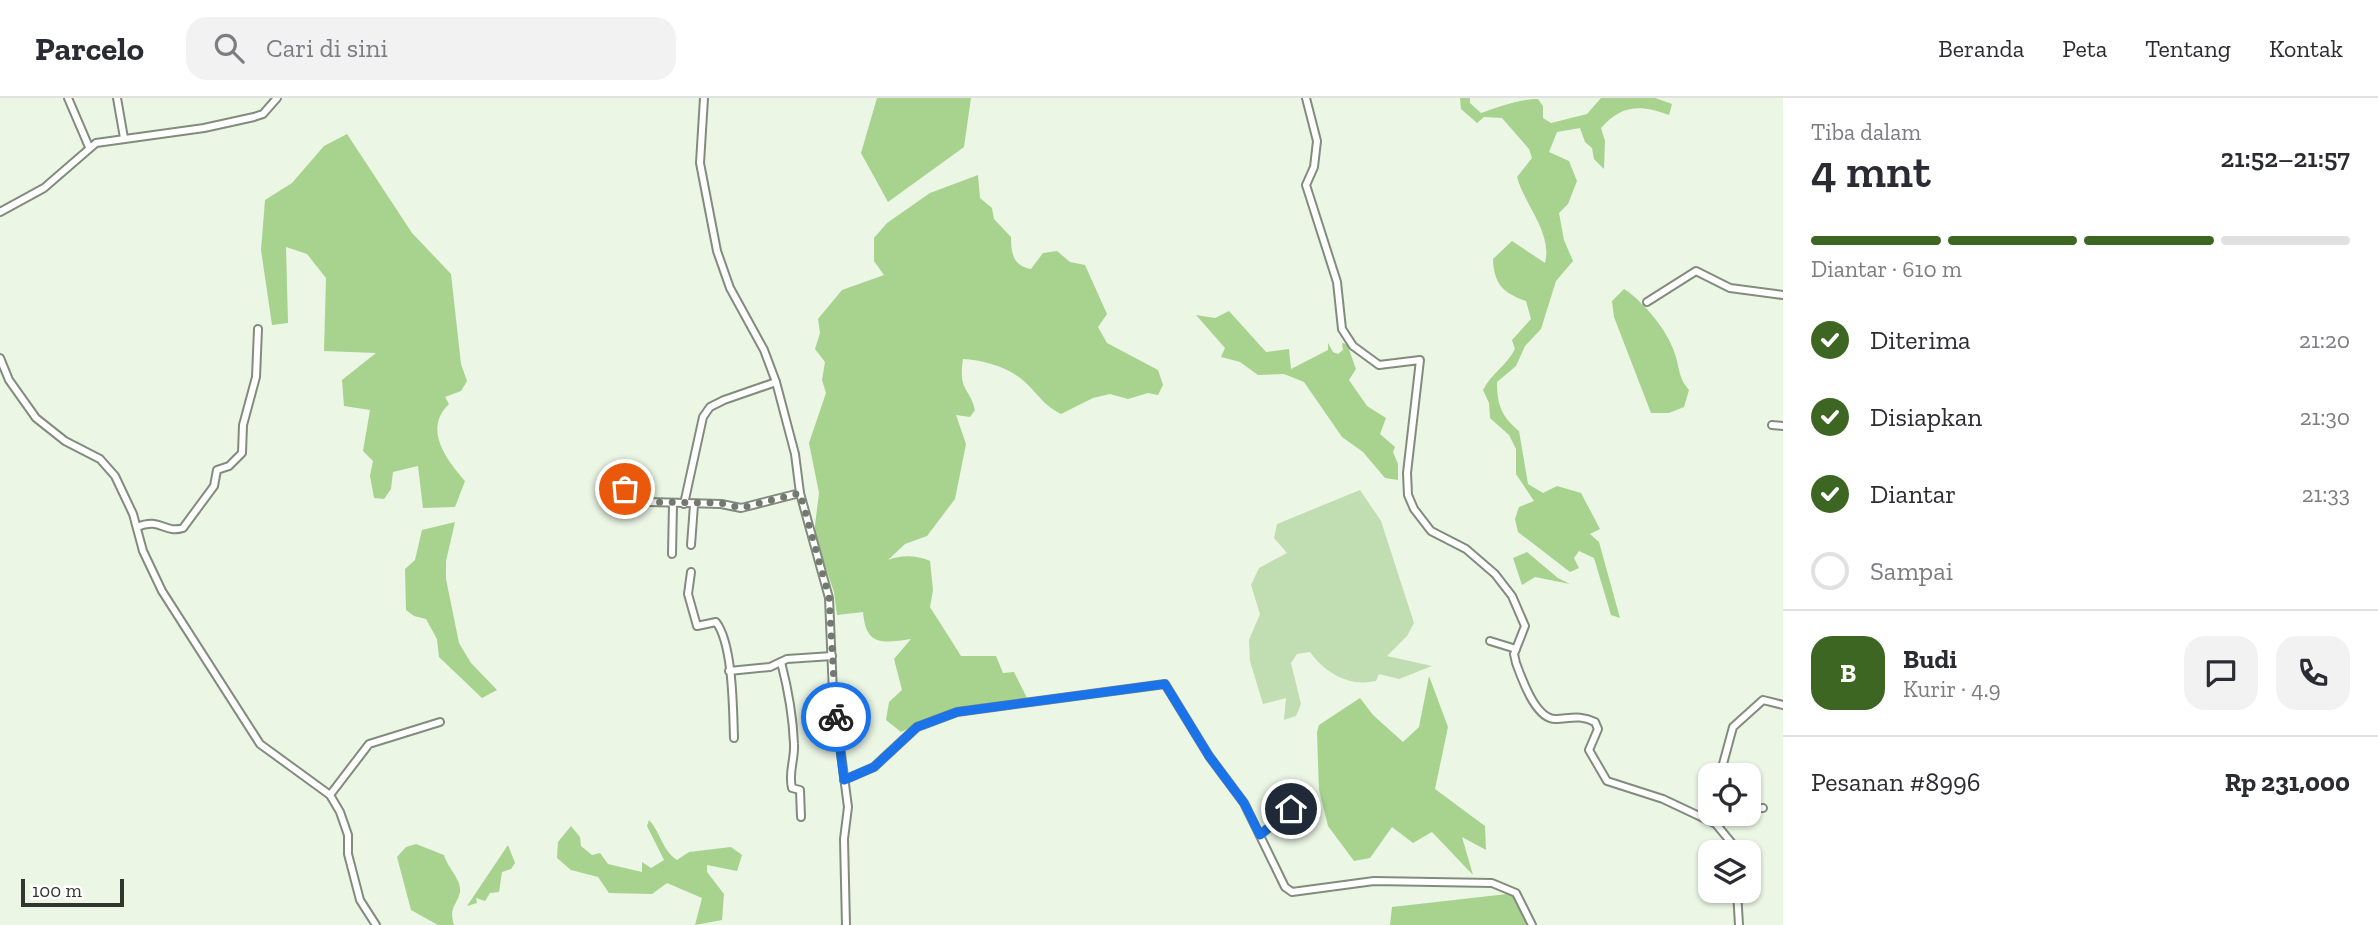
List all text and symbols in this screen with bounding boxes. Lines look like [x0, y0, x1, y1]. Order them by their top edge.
search box [186, 17, 676, 80]
text: Parcelo [35, 29, 144, 68]
icon: search [210, 29, 248, 67]
text: Cari di sini [266, 32, 388, 64]
text: Beranda [1938, 34, 2024, 63]
text: Peta [2062, 34, 2107, 63]
text: Tentang [2145, 34, 2231, 63]
text: Kontak [2269, 34, 2343, 63]
text: Tiba dalam [1811, 118, 1921, 146]
text: 21:52–21:57 [2220, 142, 2350, 174]
text: 4 mnt [1811, 144, 1931, 199]
text: Diantar · 610 m [1811, 255, 1962, 283]
icon: check [1811, 321, 1849, 359]
text: Diterima [1870, 324, 1971, 356]
text: 21:20 [2299, 326, 2350, 354]
icon: check [1811, 398, 1849, 436]
text: Disiapkan [1870, 401, 1982, 433]
text: 21:30 [2300, 403, 2350, 431]
pin [595, 459, 655, 519]
icon: bag [606, 470, 644, 508]
icon: check [1811, 475, 1849, 513]
text: Diantar [1870, 478, 1956, 510]
text: 21:33 [2302, 480, 2350, 508]
text: Sampai [1870, 555, 1953, 587]
button: chat [2184, 636, 2258, 710]
button: phone [2276, 636, 2350, 710]
text: Budi [1903, 643, 1957, 675]
text: B [1840, 657, 1856, 689]
text: Kurir · 4.9 [1903, 675, 2001, 703]
courier [801, 682, 871, 752]
icon: bike [817, 698, 855, 736]
map controls [1698, 763, 1761, 903]
button: locate [1698, 763, 1761, 826]
text: Pesanan #8996 [1811, 766, 1981, 798]
text: Rp 231,000 [2225, 766, 2350, 798]
pin [1261, 779, 1321, 839]
icon: home [1272, 790, 1310, 828]
button: layers [1698, 840, 1761, 903]
scale bar [21, 876, 124, 908]
text: 100 m [32, 879, 82, 902]

